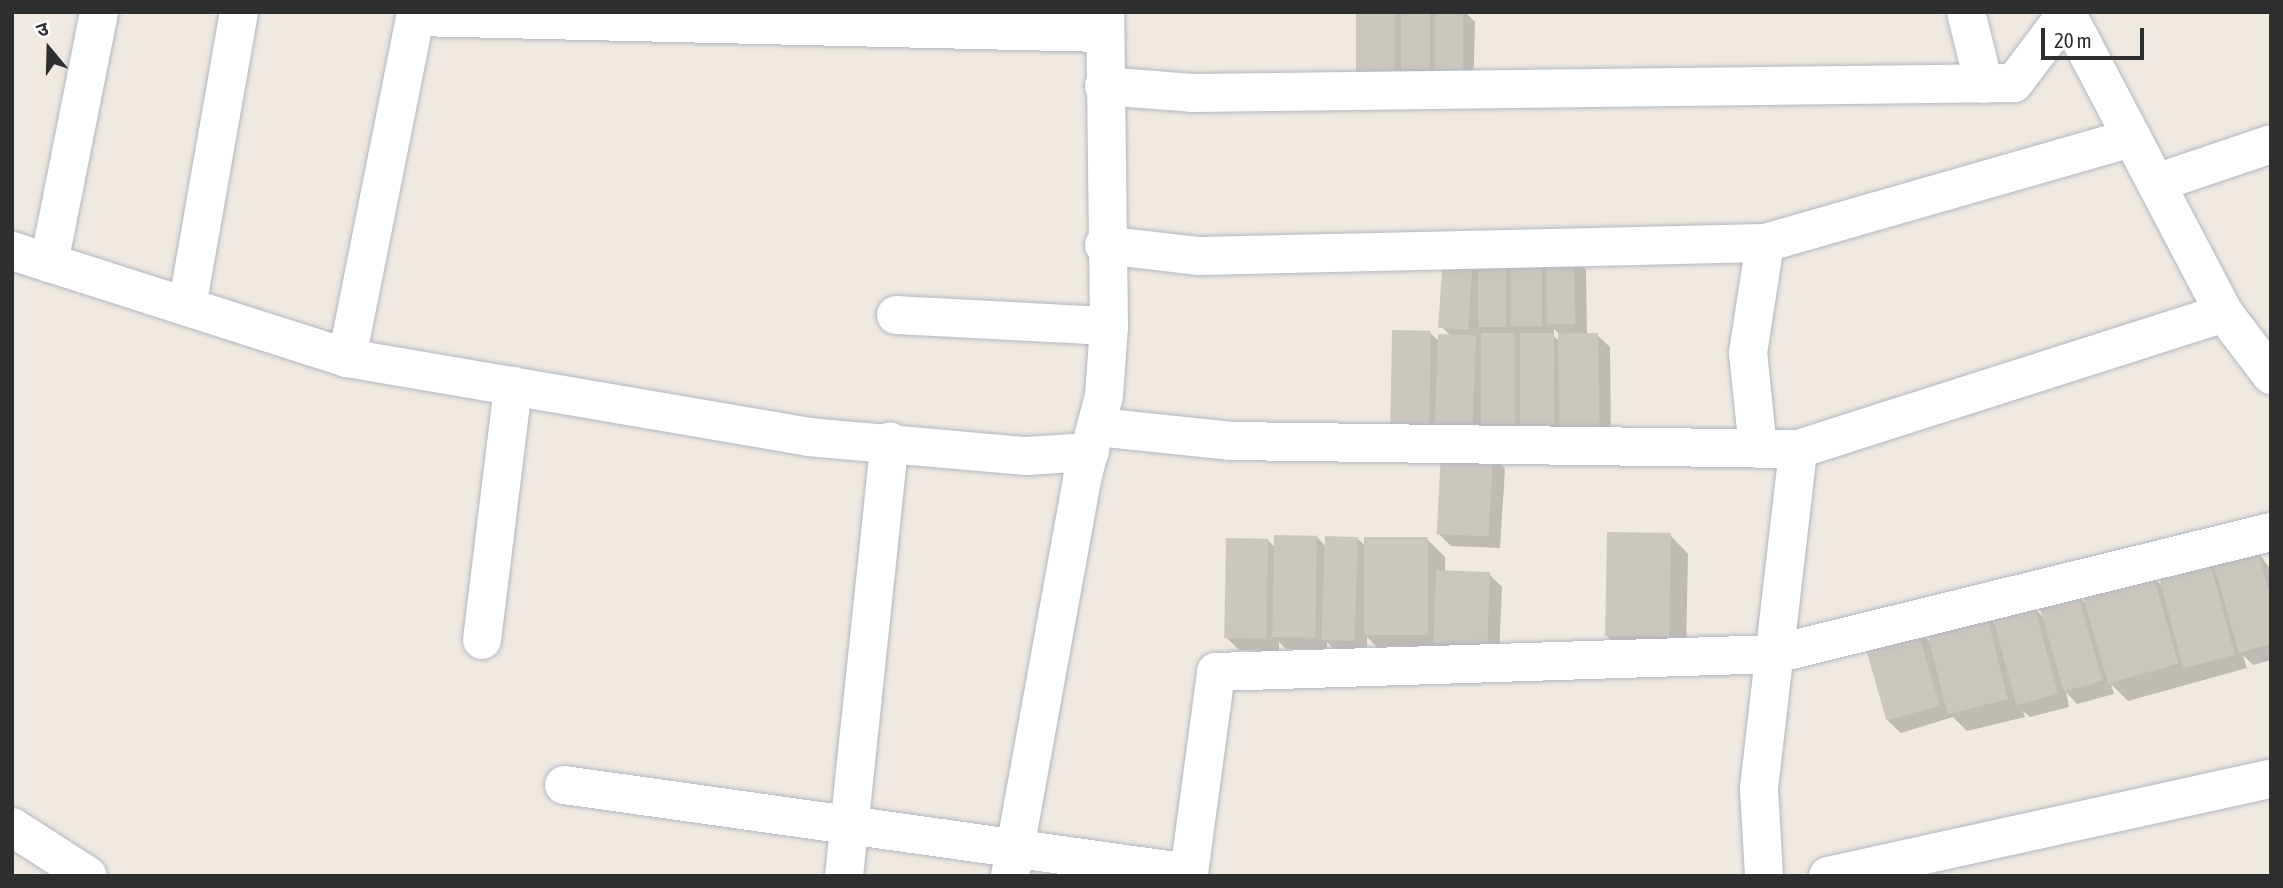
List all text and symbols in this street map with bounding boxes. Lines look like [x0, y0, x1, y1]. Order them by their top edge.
north arrow [14, 14, 84, 84]
scale bar [2045, 14, 2148, 58]
text: उ [33, 17, 51, 41]
text: 20 m [2054, 28, 2092, 52]

